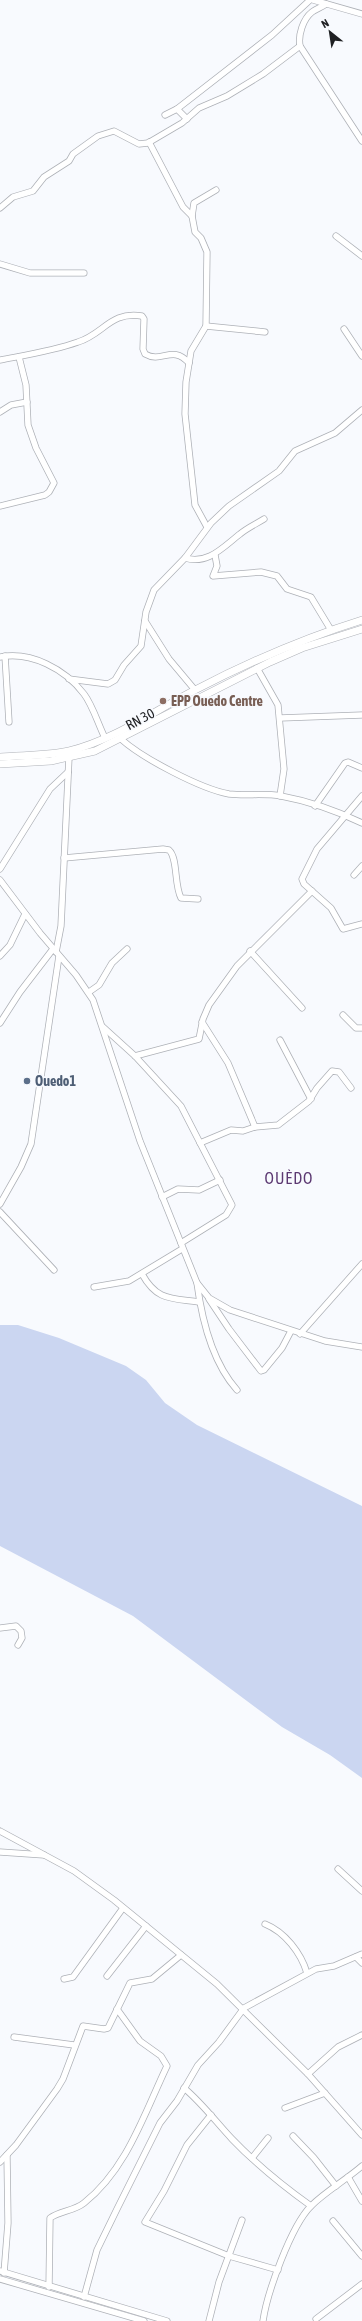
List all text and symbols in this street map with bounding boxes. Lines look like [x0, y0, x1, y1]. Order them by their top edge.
north arrow [310, 12, 350, 52]
text: N [319, 17, 331, 30]
place label: EPP Ouedo Centre [171, 693, 263, 709]
marker: EPP Ouedo Centre [158, 696, 168, 706]
street label: RN 30 [123, 705, 158, 733]
place label: Ouedo1 [35, 1073, 76, 1089]
marker: Ouedo1 [22, 1076, 32, 1086]
district label: OUÈDO [265, 1169, 313, 1187]

